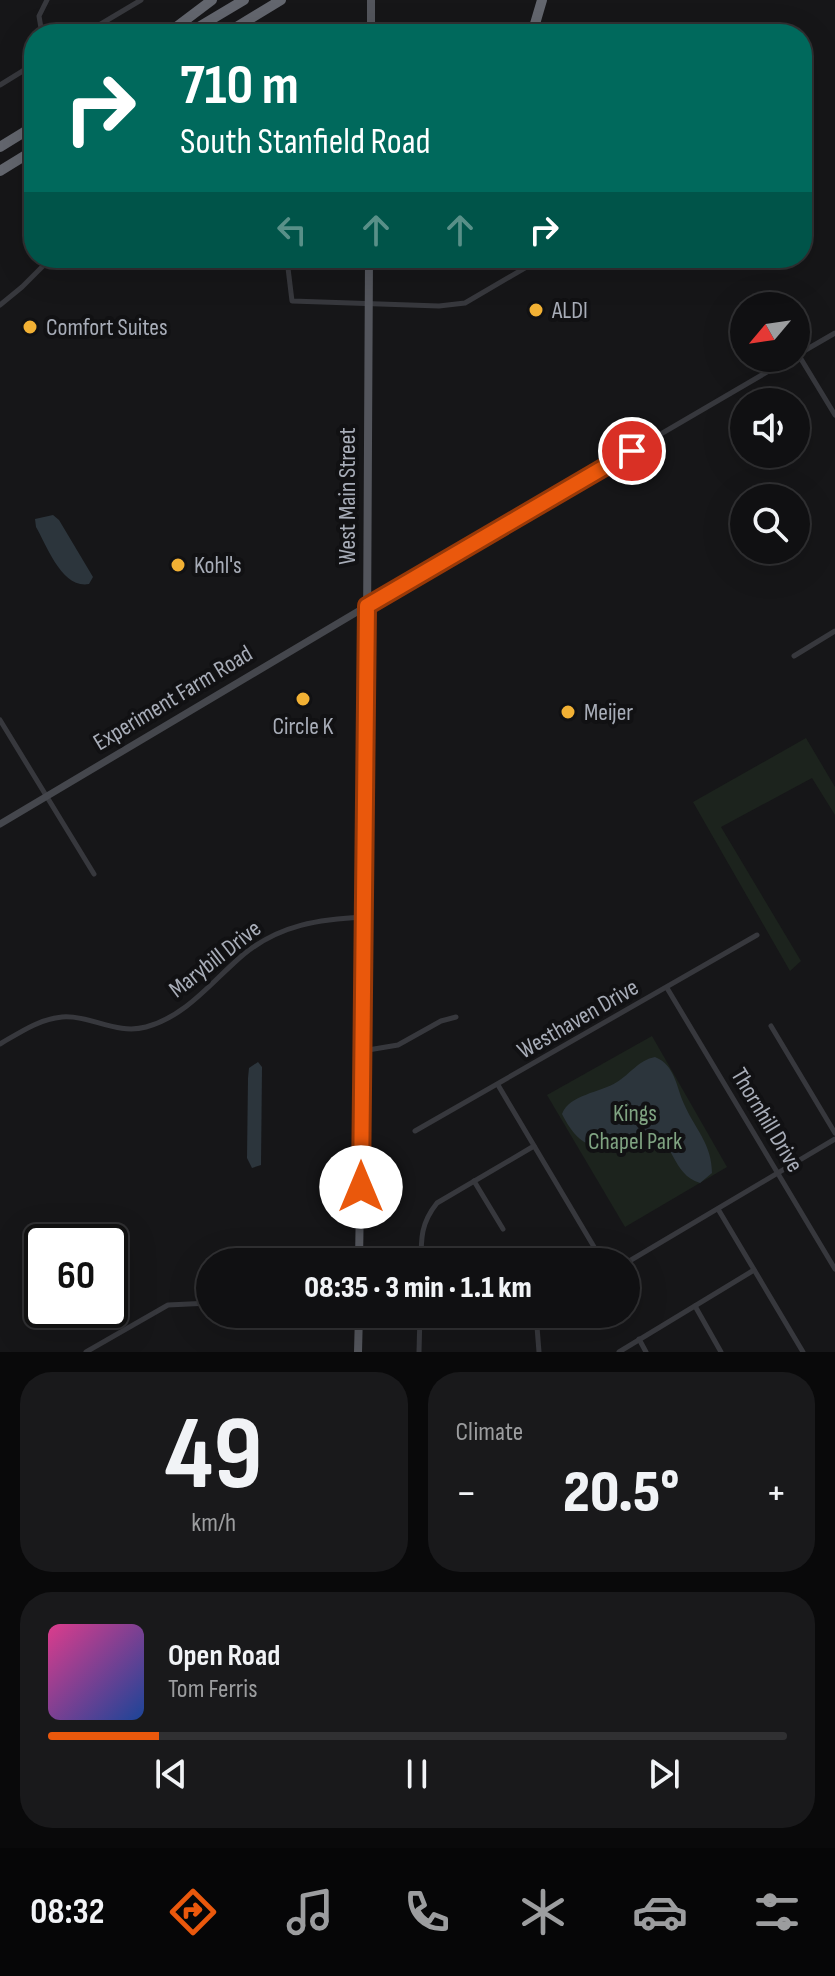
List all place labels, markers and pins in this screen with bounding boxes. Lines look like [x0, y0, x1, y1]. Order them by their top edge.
place label: ALDI [551, 296, 588, 325]
marker: ALDI [527, 301, 545, 319]
place label: Comfort Suites [46, 313, 168, 342]
marker: Comfort Suites [21, 318, 39, 336]
pin [598, 417, 666, 485]
place label: Kohl's [194, 551, 242, 580]
marker: Kohl's [169, 556, 187, 574]
marker: Circle K [294, 690, 312, 708]
place label: Meijer [584, 698, 633, 727]
marker: Meijer [559, 703, 577, 721]
place label: Circle K [272, 712, 334, 741]

